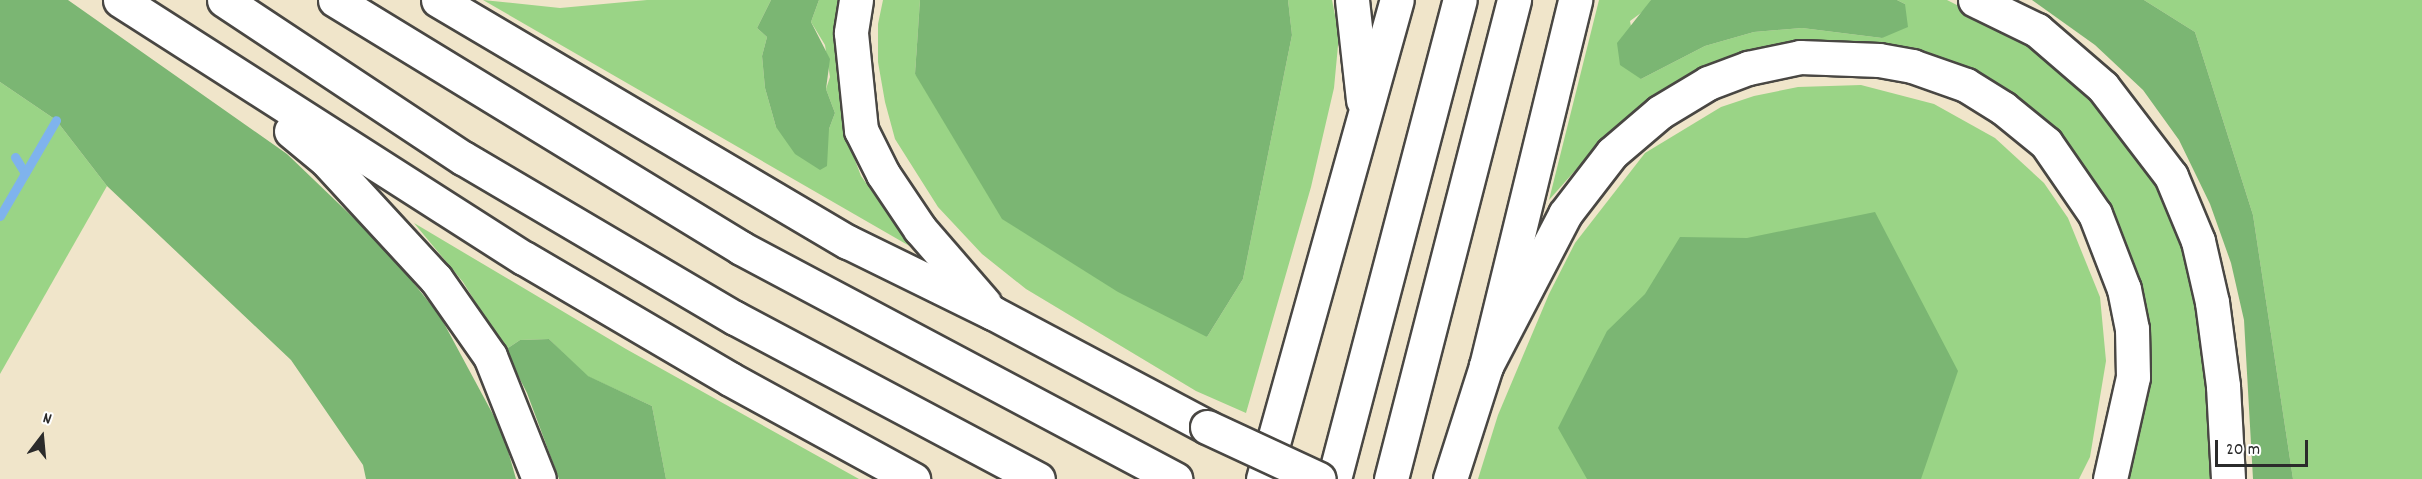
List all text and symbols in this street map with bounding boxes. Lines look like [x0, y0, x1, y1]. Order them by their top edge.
north arrow [12, 407, 72, 467]
text: N [40, 407, 54, 431]
scale bar [2218, 428, 2311, 466]
text: 20 m [2226, 438, 2260, 463]

